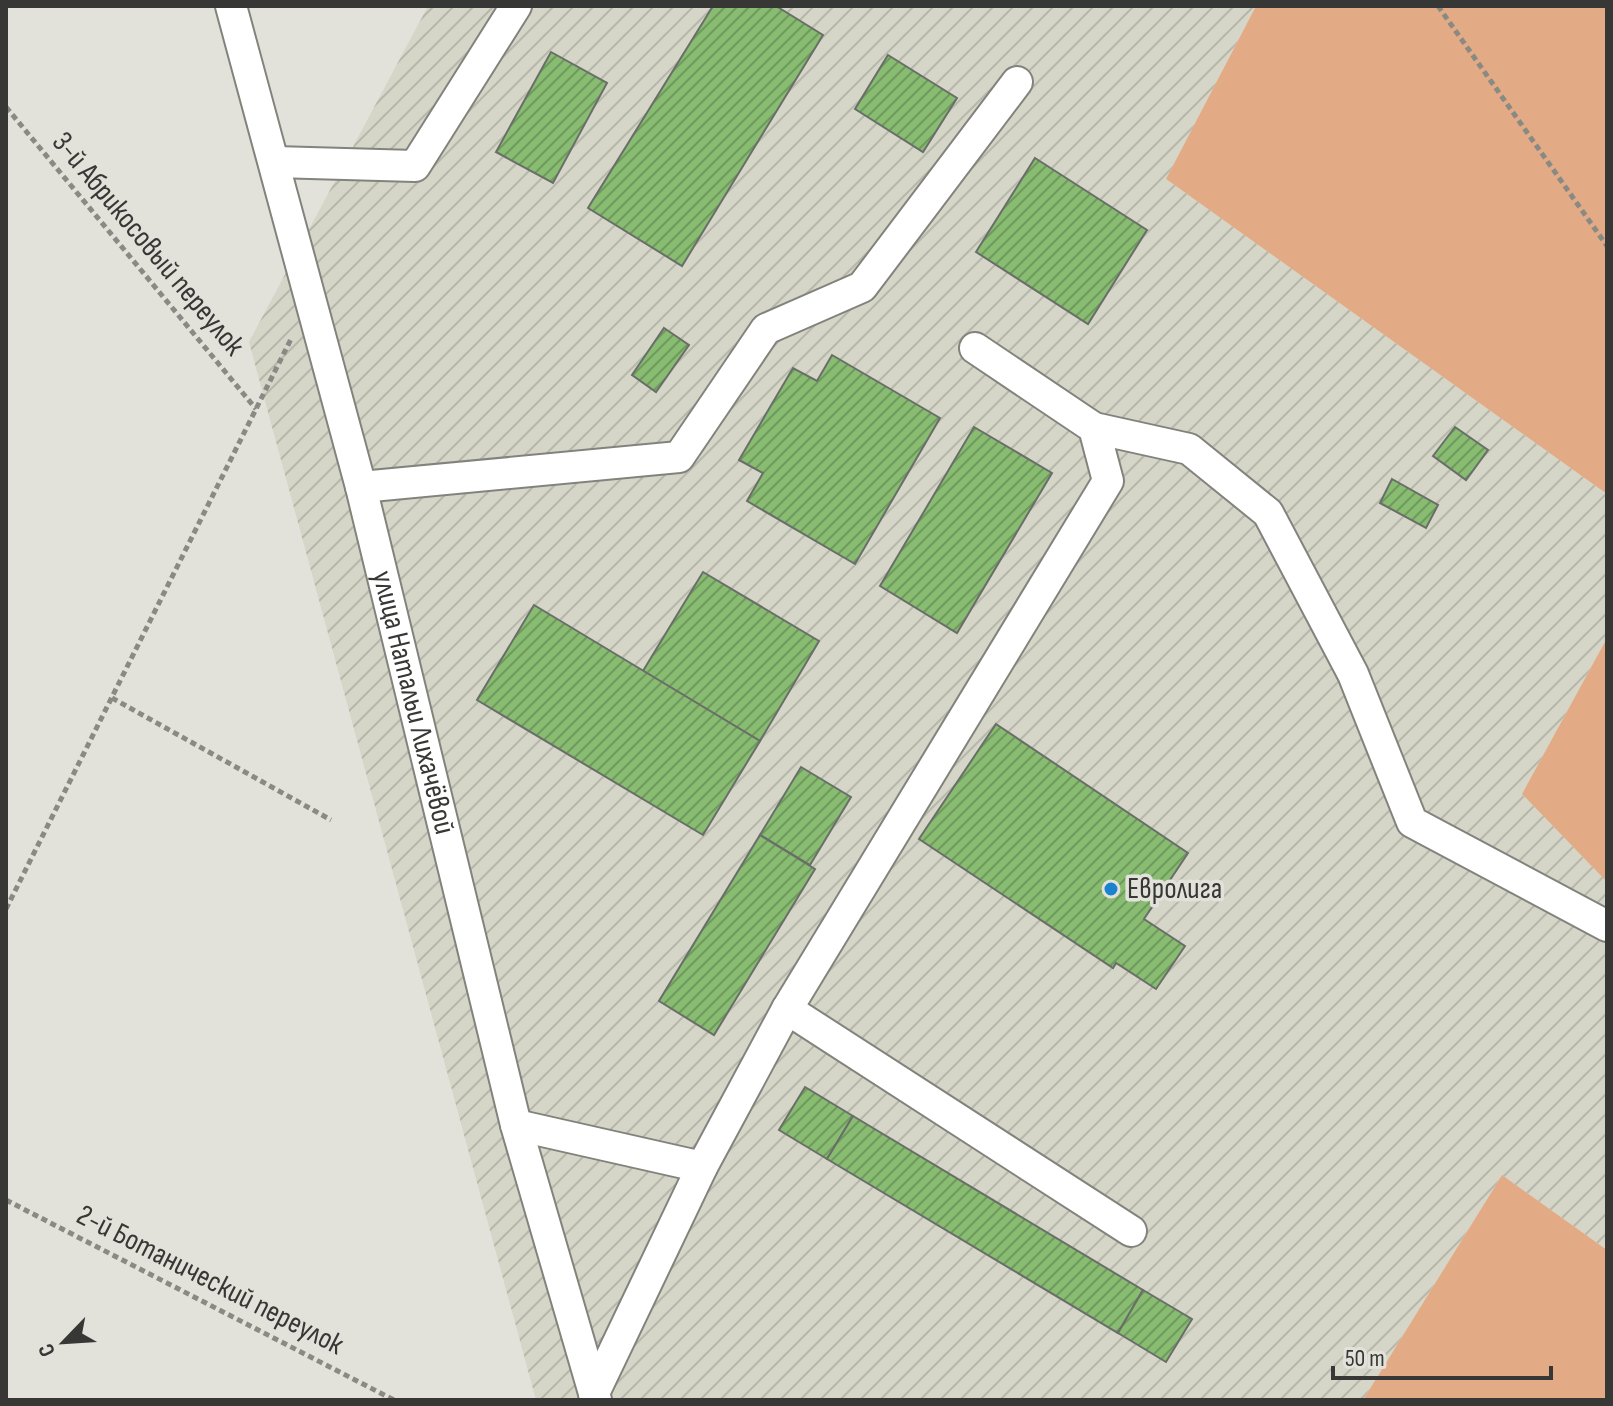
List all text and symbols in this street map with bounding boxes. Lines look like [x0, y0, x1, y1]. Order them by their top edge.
street label: 3-й Абрикосовый переулок [44, 125, 252, 364]
street label: улица Натальи Лихачёвой [364, 567, 463, 838]
place label: Евролига [1127, 871, 1222, 907]
marker: Евролига [1102, 880, 1120, 898]
street label: 2-й Ботанический переулок [71, 1197, 350, 1363]
north arrow [24, 1302, 104, 1382]
scale bar [1333, 1330, 1551, 1380]
text: С [33, 1339, 62, 1361]
text: 50 m [1345, 1344, 1385, 1373]

